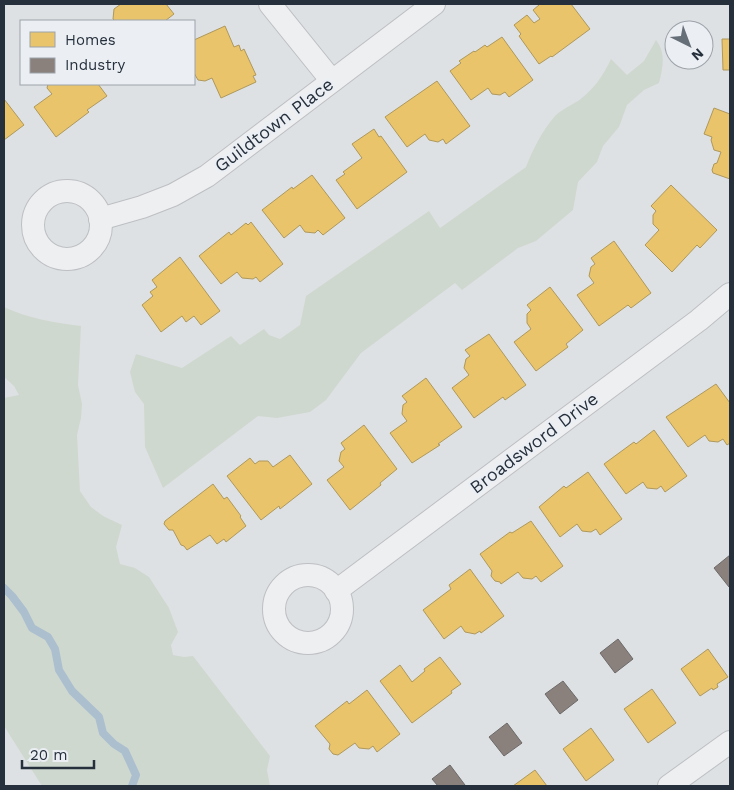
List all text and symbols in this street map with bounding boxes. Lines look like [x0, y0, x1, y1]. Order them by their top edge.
legend [20, 20, 195, 85]
north arrow [664, 20, 714, 70]
text: Homes [65, 31, 116, 49]
text: N [688, 45, 707, 64]
text: Industry [65, 56, 126, 74]
street label: Guildtown Place [210, 73, 337, 176]
street label: Broadsword Drive [466, 388, 602, 498]
scale bar [22, 738, 95, 770]
text: 20 m [30, 746, 68, 764]

